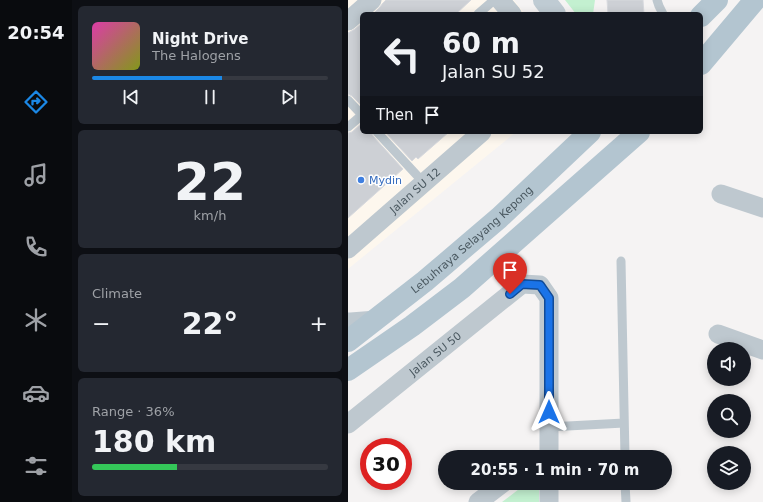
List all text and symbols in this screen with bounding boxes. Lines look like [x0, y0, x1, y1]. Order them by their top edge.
text: 20:54 [7, 22, 65, 43]
text: 60 m [442, 27, 520, 60]
icon: left [376, 28, 428, 80]
text: Night Drive [152, 30, 248, 48]
text: The Halogens [152, 48, 241, 63]
text: Jalan SU 52 [442, 61, 545, 82]
icon: previous [120, 86, 142, 108]
icon: pause [199, 86, 221, 108]
icon: next [278, 86, 300, 108]
icon: directions [22, 88, 50, 116]
icon: arrive [421, 104, 443, 126]
text: Then [376, 106, 413, 124]
text: 22 [174, 152, 246, 212]
icon: music [22, 161, 50, 189]
street label: Jalan SU 12 [386, 165, 443, 217]
place label: Mydin [369, 174, 402, 187]
marker: Mydin [356, 175, 366, 185]
street label: Lebuhraya Selayang Kepong [408, 183, 535, 296]
text: km/h [194, 208, 226, 223]
icon: phone [22, 233, 50, 261]
pin [493, 253, 527, 294]
icon: arrive [499, 259, 521, 281]
text: Climate [92, 286, 142, 301]
icon: climate [22, 306, 50, 334]
text: 22° [182, 306, 238, 341]
text: − [92, 311, 110, 336]
text: + [310, 311, 328, 336]
street label: Jalan SU 50 [406, 329, 464, 379]
map controls [707, 342, 751, 490]
button: sound [707, 342, 751, 386]
icon: car [22, 379, 50, 407]
position arrow [528, 391, 570, 433]
button: search [707, 394, 751, 438]
text: Range · 36% [92, 404, 175, 419]
text: 180 km [92, 424, 216, 459]
speed limit sign: 30 [360, 438, 412, 490]
button: layers [707, 446, 751, 490]
icon: filters [22, 452, 50, 480]
text: 20:55 · 1 min · 70 m [471, 461, 639, 479]

